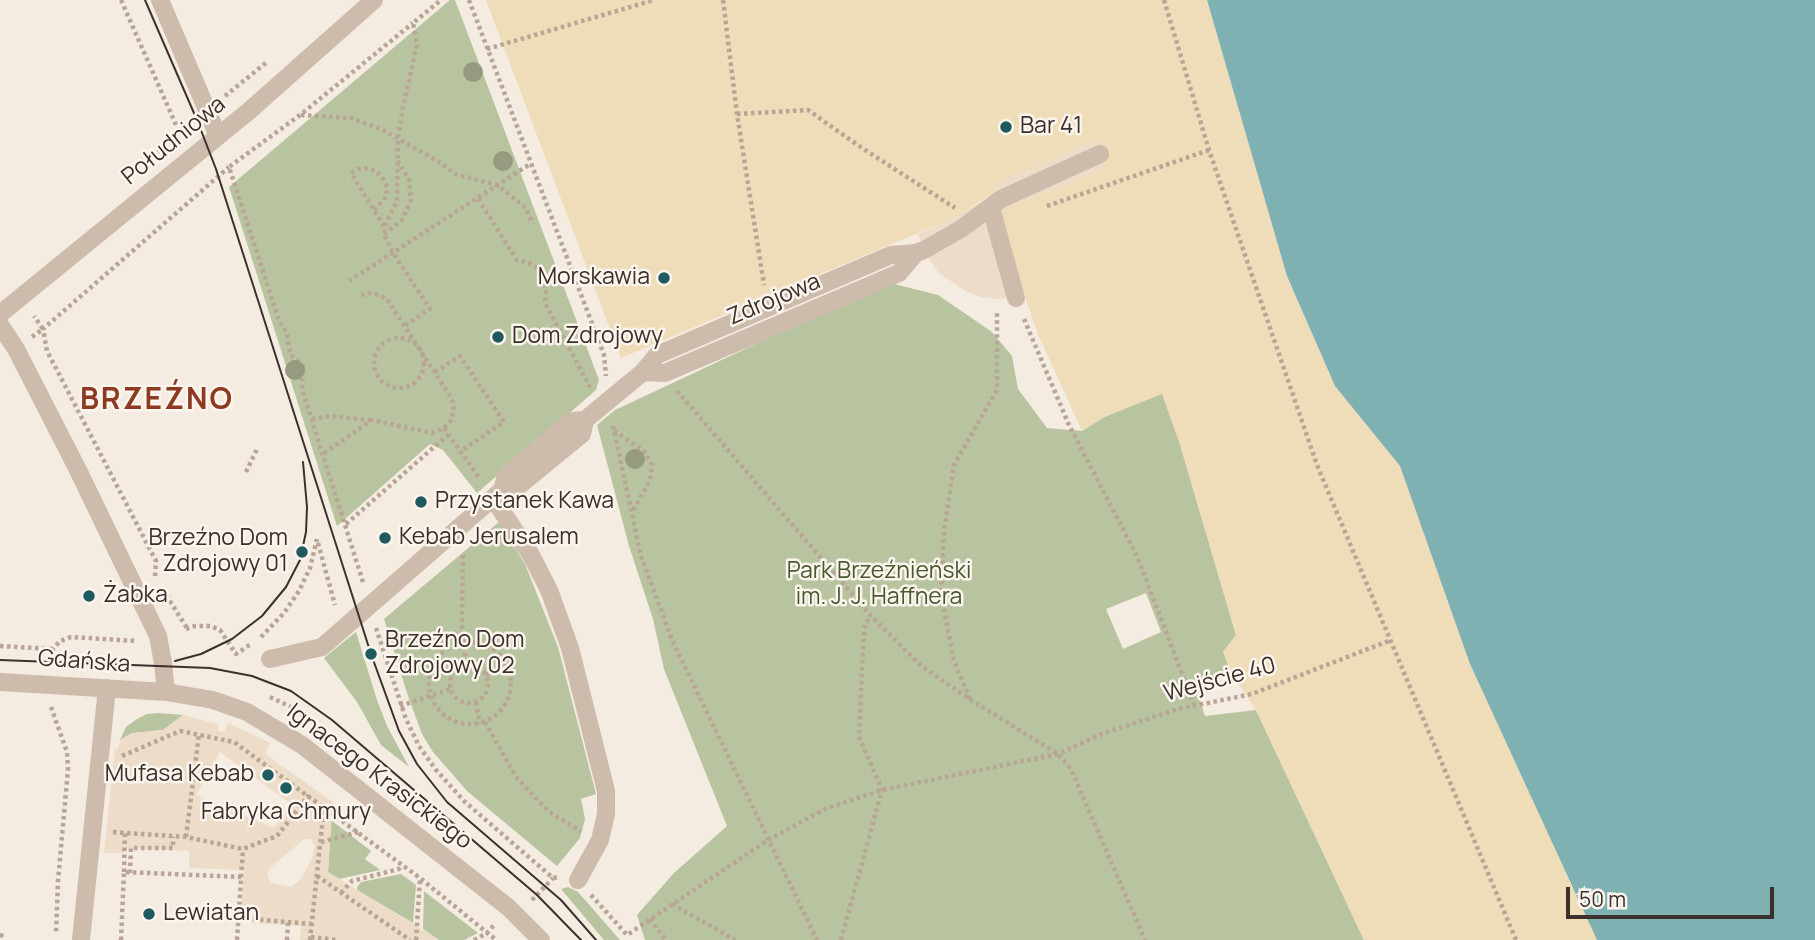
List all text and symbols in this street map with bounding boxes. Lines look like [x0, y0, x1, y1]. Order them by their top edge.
street label: Południowa [117, 91, 231, 191]
place label: Bar 41 [1020, 113, 1082, 141]
marker: Bar 41 [998, 119, 1014, 135]
place label: Morskawia [538, 264, 650, 292]
street label: Zdrojowa [723, 268, 825, 332]
marker: Morskawia [656, 270, 672, 286]
place label: Dom Zdrojowy [512, 323, 663, 351]
marker: Dom Zdrojowy [490, 329, 506, 345]
district label: BRZEŹNO [81, 383, 233, 419]
place label: Przystanek Kawa [435, 488, 614, 516]
marker: Przystanek Kawa [413, 494, 429, 510]
place label: Kebab Jerusalem [399, 524, 579, 552]
place label: Brzeźno Dom Zdrojowy 01 [148, 525, 288, 579]
marker: Kebab Jerusalem [377, 530, 393, 546]
marker: Brzeźno Dom Zdrojowy 01 [294, 544, 310, 560]
park label: Park Brzeźnieński im. J. J. Haffnera [787, 558, 971, 612]
place label: Żabka [103, 582, 168, 610]
marker: Żabka [81, 588, 97, 604]
place label: Brzeźno Dom Zdrojowy 02 [385, 627, 525, 681]
street label: Gdańska [37, 645, 131, 679]
marker: Brzeźno Dom Zdrojowy 02 [363, 646, 379, 662]
street label: Wejście 40 [1161, 652, 1279, 708]
street label: Ignacego Krasickiego [281, 698, 477, 856]
place label: Mufasa Kebab [105, 761, 254, 789]
marker: Mufasa Kebab [260, 767, 276, 783]
marker: Fabryka Chmury [278, 780, 294, 796]
place label: Fabryka Chmury [201, 799, 371, 827]
scale bar [1570, 874, 1778, 918]
text: 50 m [1579, 885, 1626, 913]
place label: Lewiatan [163, 900, 259, 928]
marker: Lewiatan [141, 906, 157, 922]

